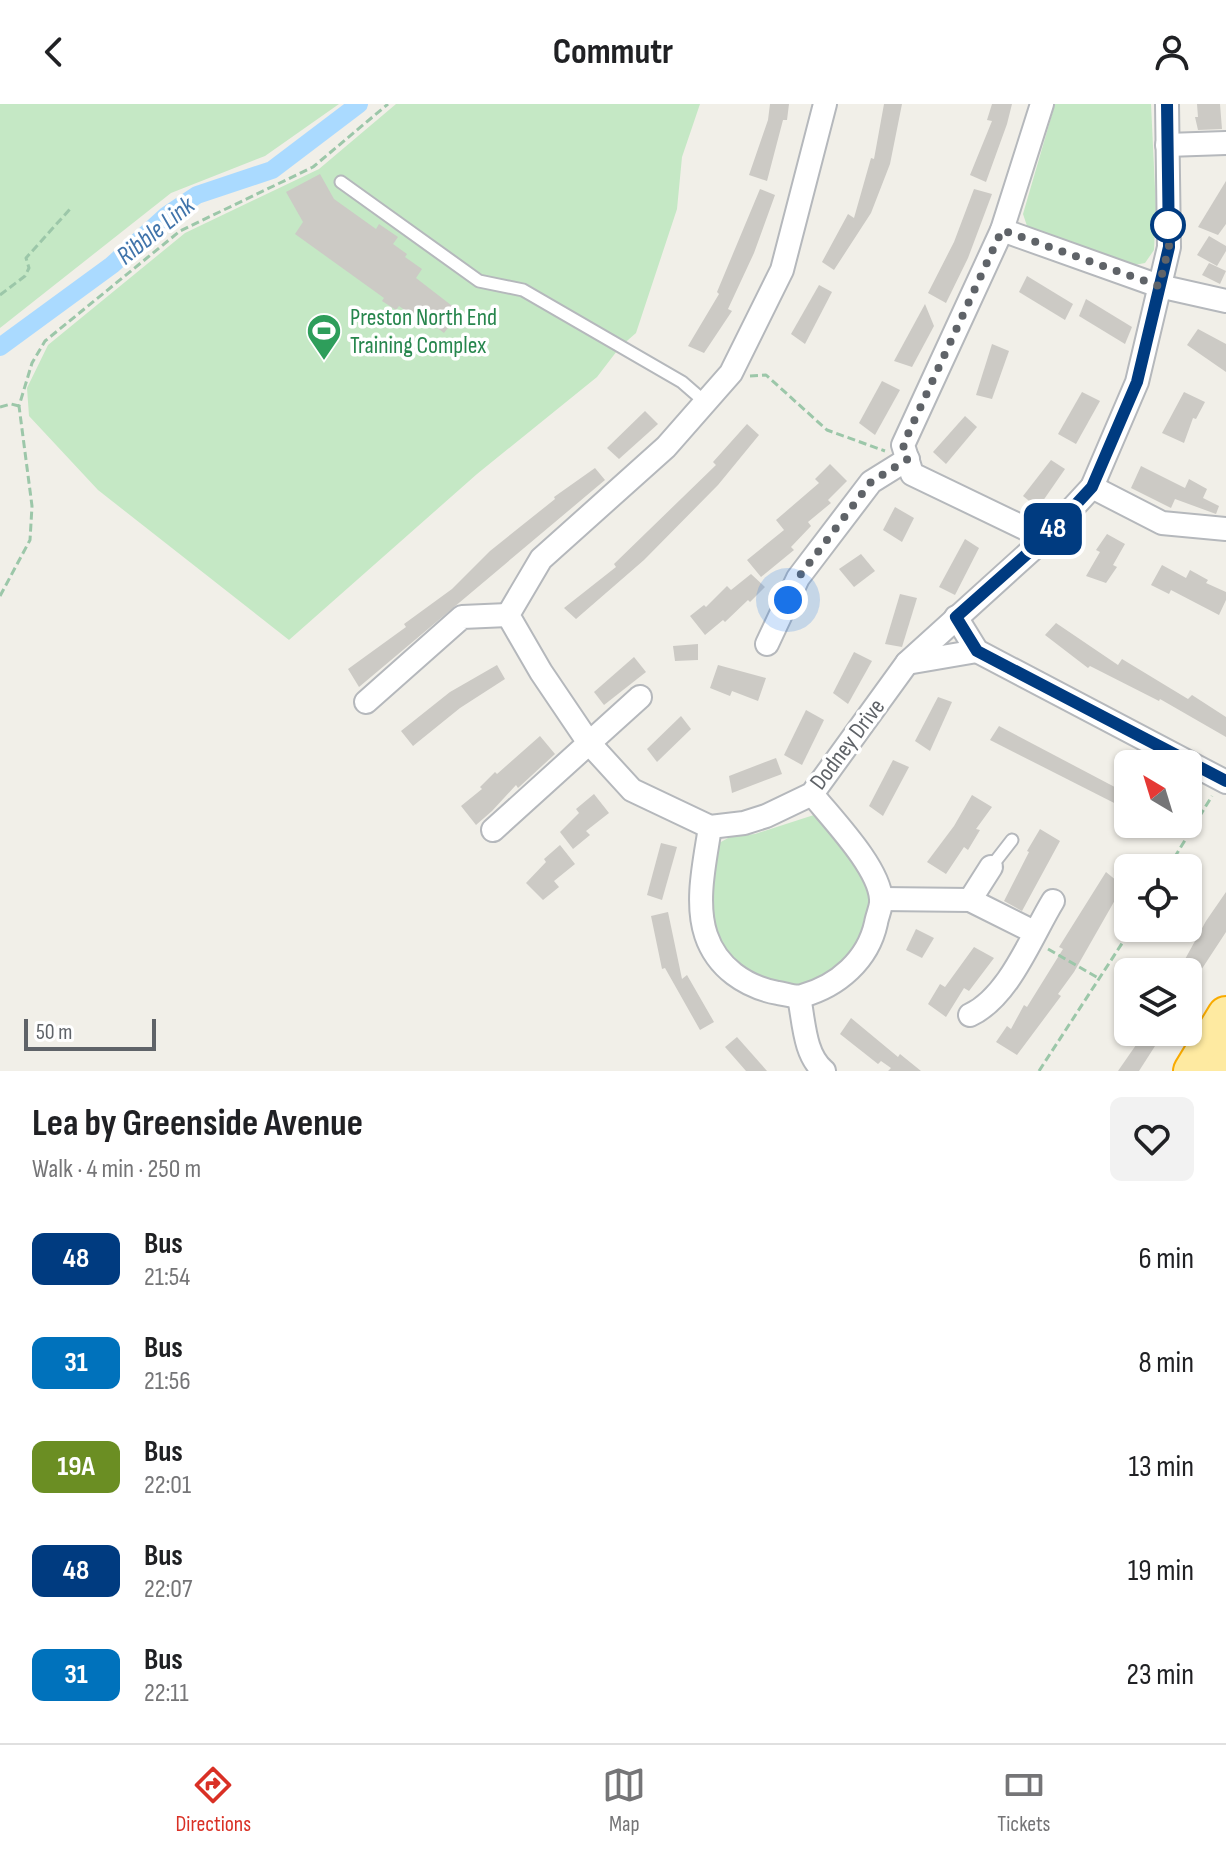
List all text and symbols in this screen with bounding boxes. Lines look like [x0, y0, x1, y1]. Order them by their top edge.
icon: back [32, 30, 76, 74]
icon: person [1150, 30, 1194, 74]
text: Commutr [553, 31, 673, 74]
water label: Ribble Link [111, 190, 202, 272]
unlabelled marker [1151, 208, 1185, 242]
place label: Preston North End Training Complex [350, 303, 497, 360]
sports icon: Preston North End Training Complex [305, 312, 343, 362]
line badge: 48 [1017, 503, 1089, 555]
text: 48 [1040, 512, 1066, 545]
your location [768, 580, 808, 620]
street label: Dodney Drive [804, 693, 891, 796]
north arrow [1114, 750, 1202, 838]
map controls [1114, 750, 1202, 1046]
button: locate [1114, 854, 1202, 942]
button: layers [1114, 958, 1202, 1046]
scale bar [24, 1015, 156, 1051]
text: 50 m [36, 1019, 72, 1046]
button: heart [1110, 1097, 1194, 1181]
text: Lea by Greenside Avenue [32, 1101, 363, 1146]
text: Walk · 4 min · 250 m [32, 1154, 201, 1185]
text: Bus [144, 1226, 183, 1262]
text: 6 min [1138, 1241, 1194, 1277]
text: 48 [63, 1242, 89, 1275]
text: 21:54 [144, 1262, 190, 1293]
text: Bus [144, 1330, 183, 1366]
text: 8 min [1138, 1345, 1194, 1381]
text: 31 [64, 1346, 88, 1379]
text: 21:56 [144, 1366, 191, 1397]
text: Bus [144, 1434, 183, 1470]
text: 13 min [1128, 1449, 1194, 1485]
text: 19A [57, 1450, 95, 1483]
text: 22:01 [144, 1470, 191, 1501]
text: Bus [144, 1538, 183, 1574]
text: 19 min [1128, 1553, 1194, 1589]
text: 48 [63, 1554, 89, 1587]
text: 22:07 [144, 1574, 192, 1605]
text: Bus [144, 1642, 183, 1678]
text: 23 min [1127, 1657, 1194, 1693]
text: 31 [64, 1658, 88, 1691]
text: 22:11 [144, 1678, 189, 1709]
tab: Directions [176, 1763, 251, 1838]
tab: Map [602, 1763, 646, 1838]
tab: Tickets [997, 1763, 1050, 1838]

